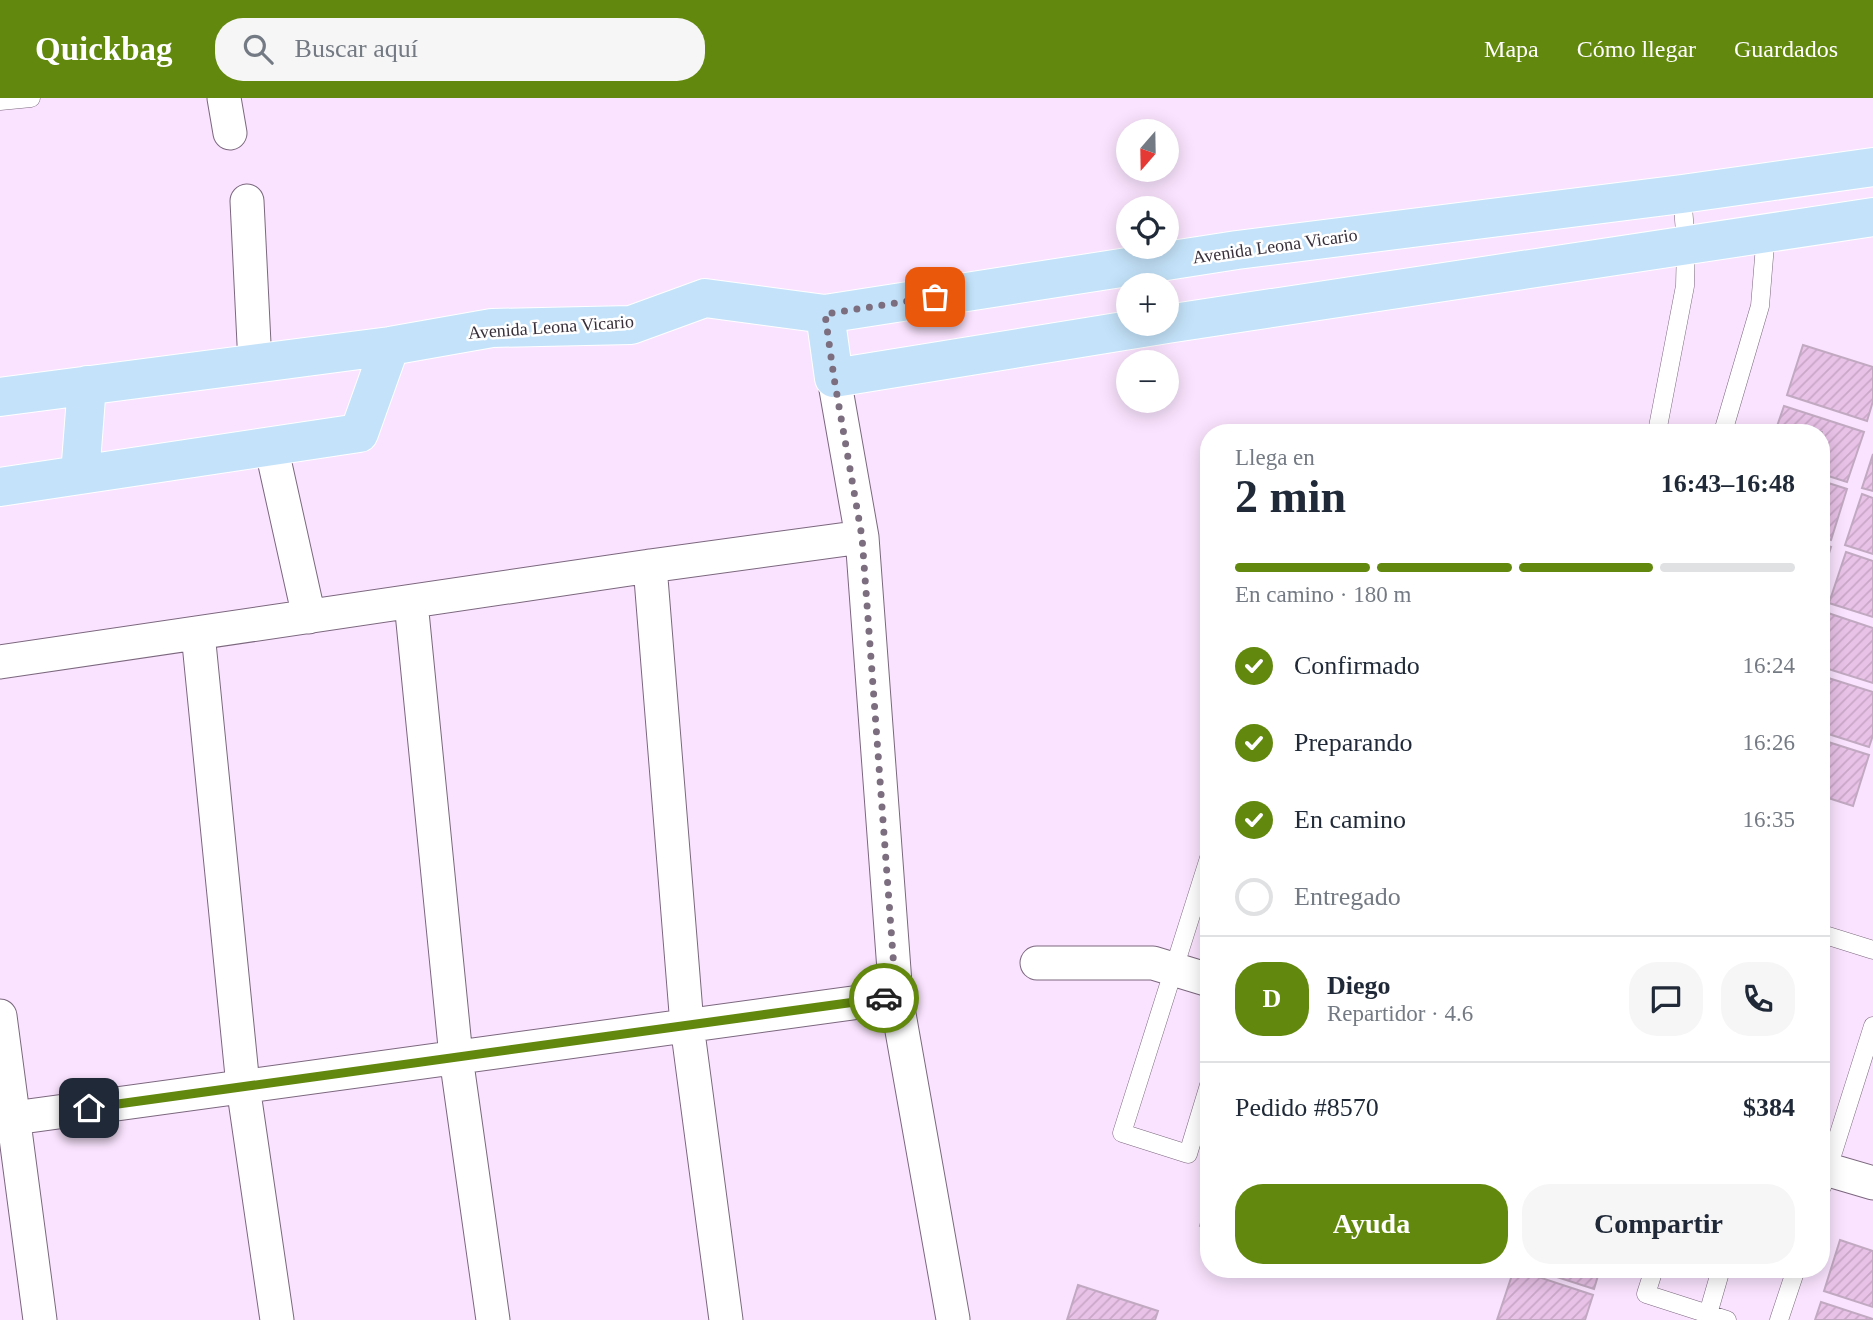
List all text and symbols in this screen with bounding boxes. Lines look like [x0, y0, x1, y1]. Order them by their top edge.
search box [215, 18, 705, 81]
icon: search [239, 30, 277, 68]
text: Quickbag [35, 31, 173, 67]
text: Buscar aquí [295, 34, 418, 63]
text: Mapa [1484, 36, 1539, 62]
text: Cómo llegar [1577, 36, 1696, 62]
text: Guardados [1734, 36, 1838, 62]
north arrow [1116, 119, 1180, 182]
map controls [1116, 119, 1179, 413]
button: locate [1116, 196, 1179, 259]
street label: Avenida Leona Vicario [1191, 225, 1359, 267]
pin [905, 267, 965, 327]
button: + [1116, 273, 1179, 336]
icon: bag [916, 278, 954, 316]
street label: Avenida Leona Vicario [467, 311, 635, 343]
button: − [1116, 350, 1179, 413]
text: Llega en [1235, 445, 1315, 470]
text: 16:43–16:48 [1661, 469, 1795, 498]
text: 2 min [1235, 471, 1346, 522]
text: En camino · 180 m [1235, 582, 1411, 607]
icon: check [1235, 647, 1273, 685]
text: Confirmado [1294, 651, 1420, 680]
text: 16:24 [1743, 653, 1795, 678]
icon: check [1235, 724, 1273, 762]
text: Preparando [1294, 728, 1412, 757]
text: 16:26 [1743, 730, 1795, 755]
icon: check [1235, 801, 1273, 839]
text: En camino [1294, 805, 1406, 834]
text: 16:35 [1743, 807, 1795, 832]
text: Entregado [1294, 882, 1401, 911]
button: chat [1629, 962, 1703, 1036]
button: phone [1721, 962, 1795, 1036]
courier [849, 963, 919, 1033]
text: Diego [1327, 971, 1391, 1000]
icon: car [865, 979, 903, 1017]
text: D [1263, 984, 1281, 1013]
text: Repartidor · 4.6 [1327, 1001, 1473, 1026]
pin [59, 1078, 119, 1138]
icon: home [70, 1089, 108, 1127]
text: Pedido #8570 [1235, 1093, 1379, 1122]
text: $384 [1743, 1093, 1795, 1122]
button: Ayuda [1235, 1184, 1508, 1264]
button: Compartir [1522, 1184, 1795, 1264]

